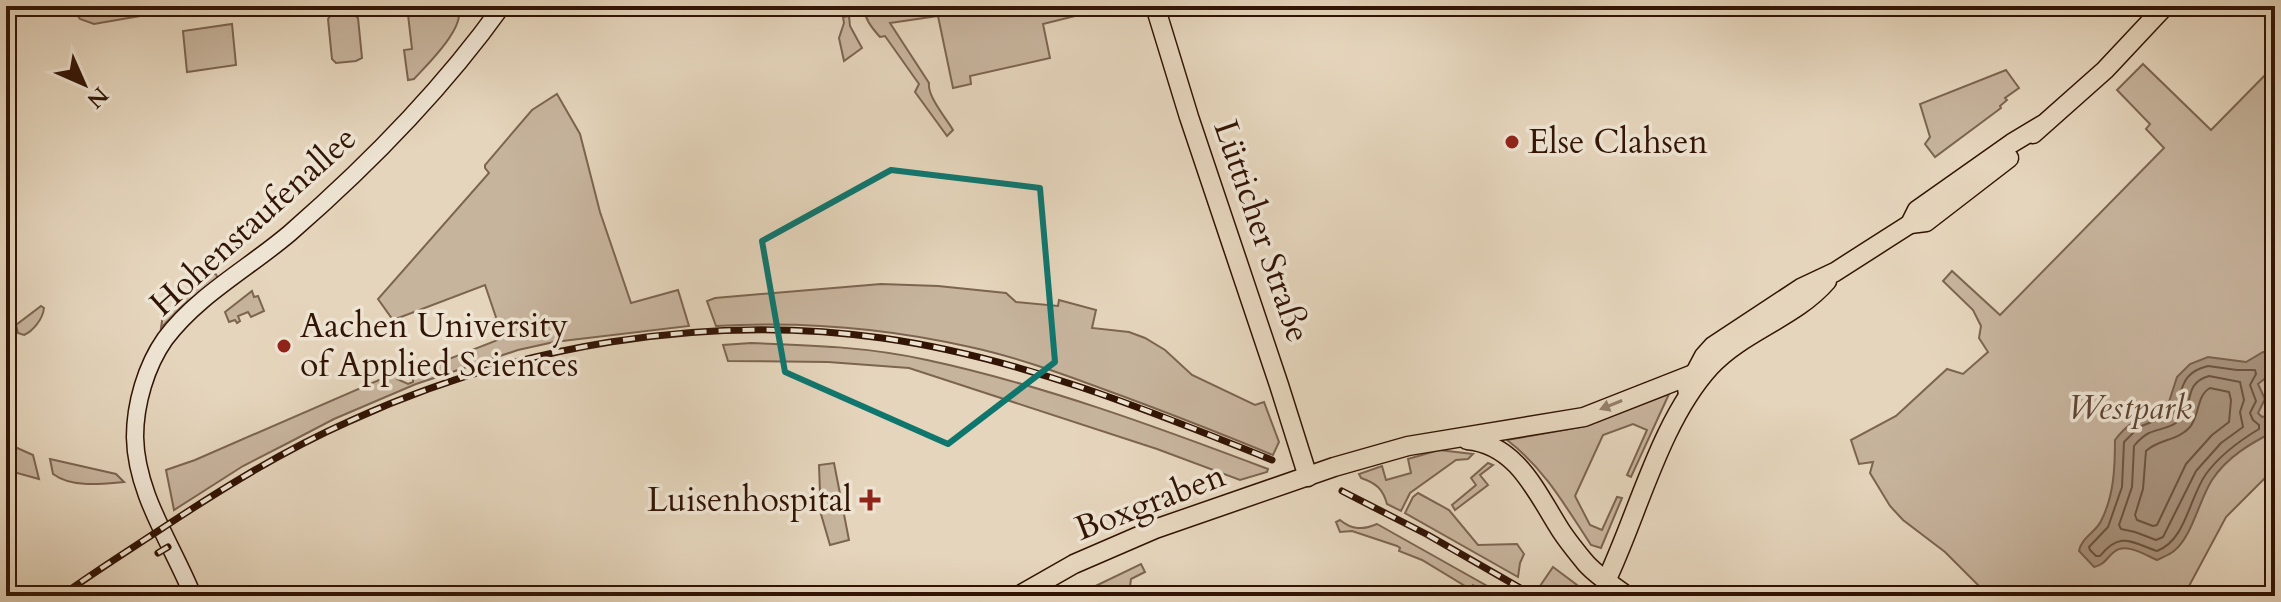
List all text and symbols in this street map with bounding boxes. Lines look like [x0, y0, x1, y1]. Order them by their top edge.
north arrow [44, 44, 124, 124]
text: N [80, 80, 115, 115]
street label: Lütticher Straße [1202, 114, 1322, 348]
street label: Hohenstaufenallee [140, 116, 366, 326]
place label: Else Clahsen [1528, 119, 1708, 165]
marker: Else Clahsen [1503, 133, 1521, 151]
place label: Aachen University of Applied Sciences [300, 303, 578, 388]
marker: Aachen University of Applied Sciences [275, 337, 293, 355]
park label: Westpark [2068, 385, 2192, 431]
one-way arrow [1599, 399, 1623, 412]
street label: Boxgraben [1068, 452, 1232, 552]
place label: Luisenhospital [647, 477, 852, 523]
marker: Luisenhospital [859, 489, 881, 511]

